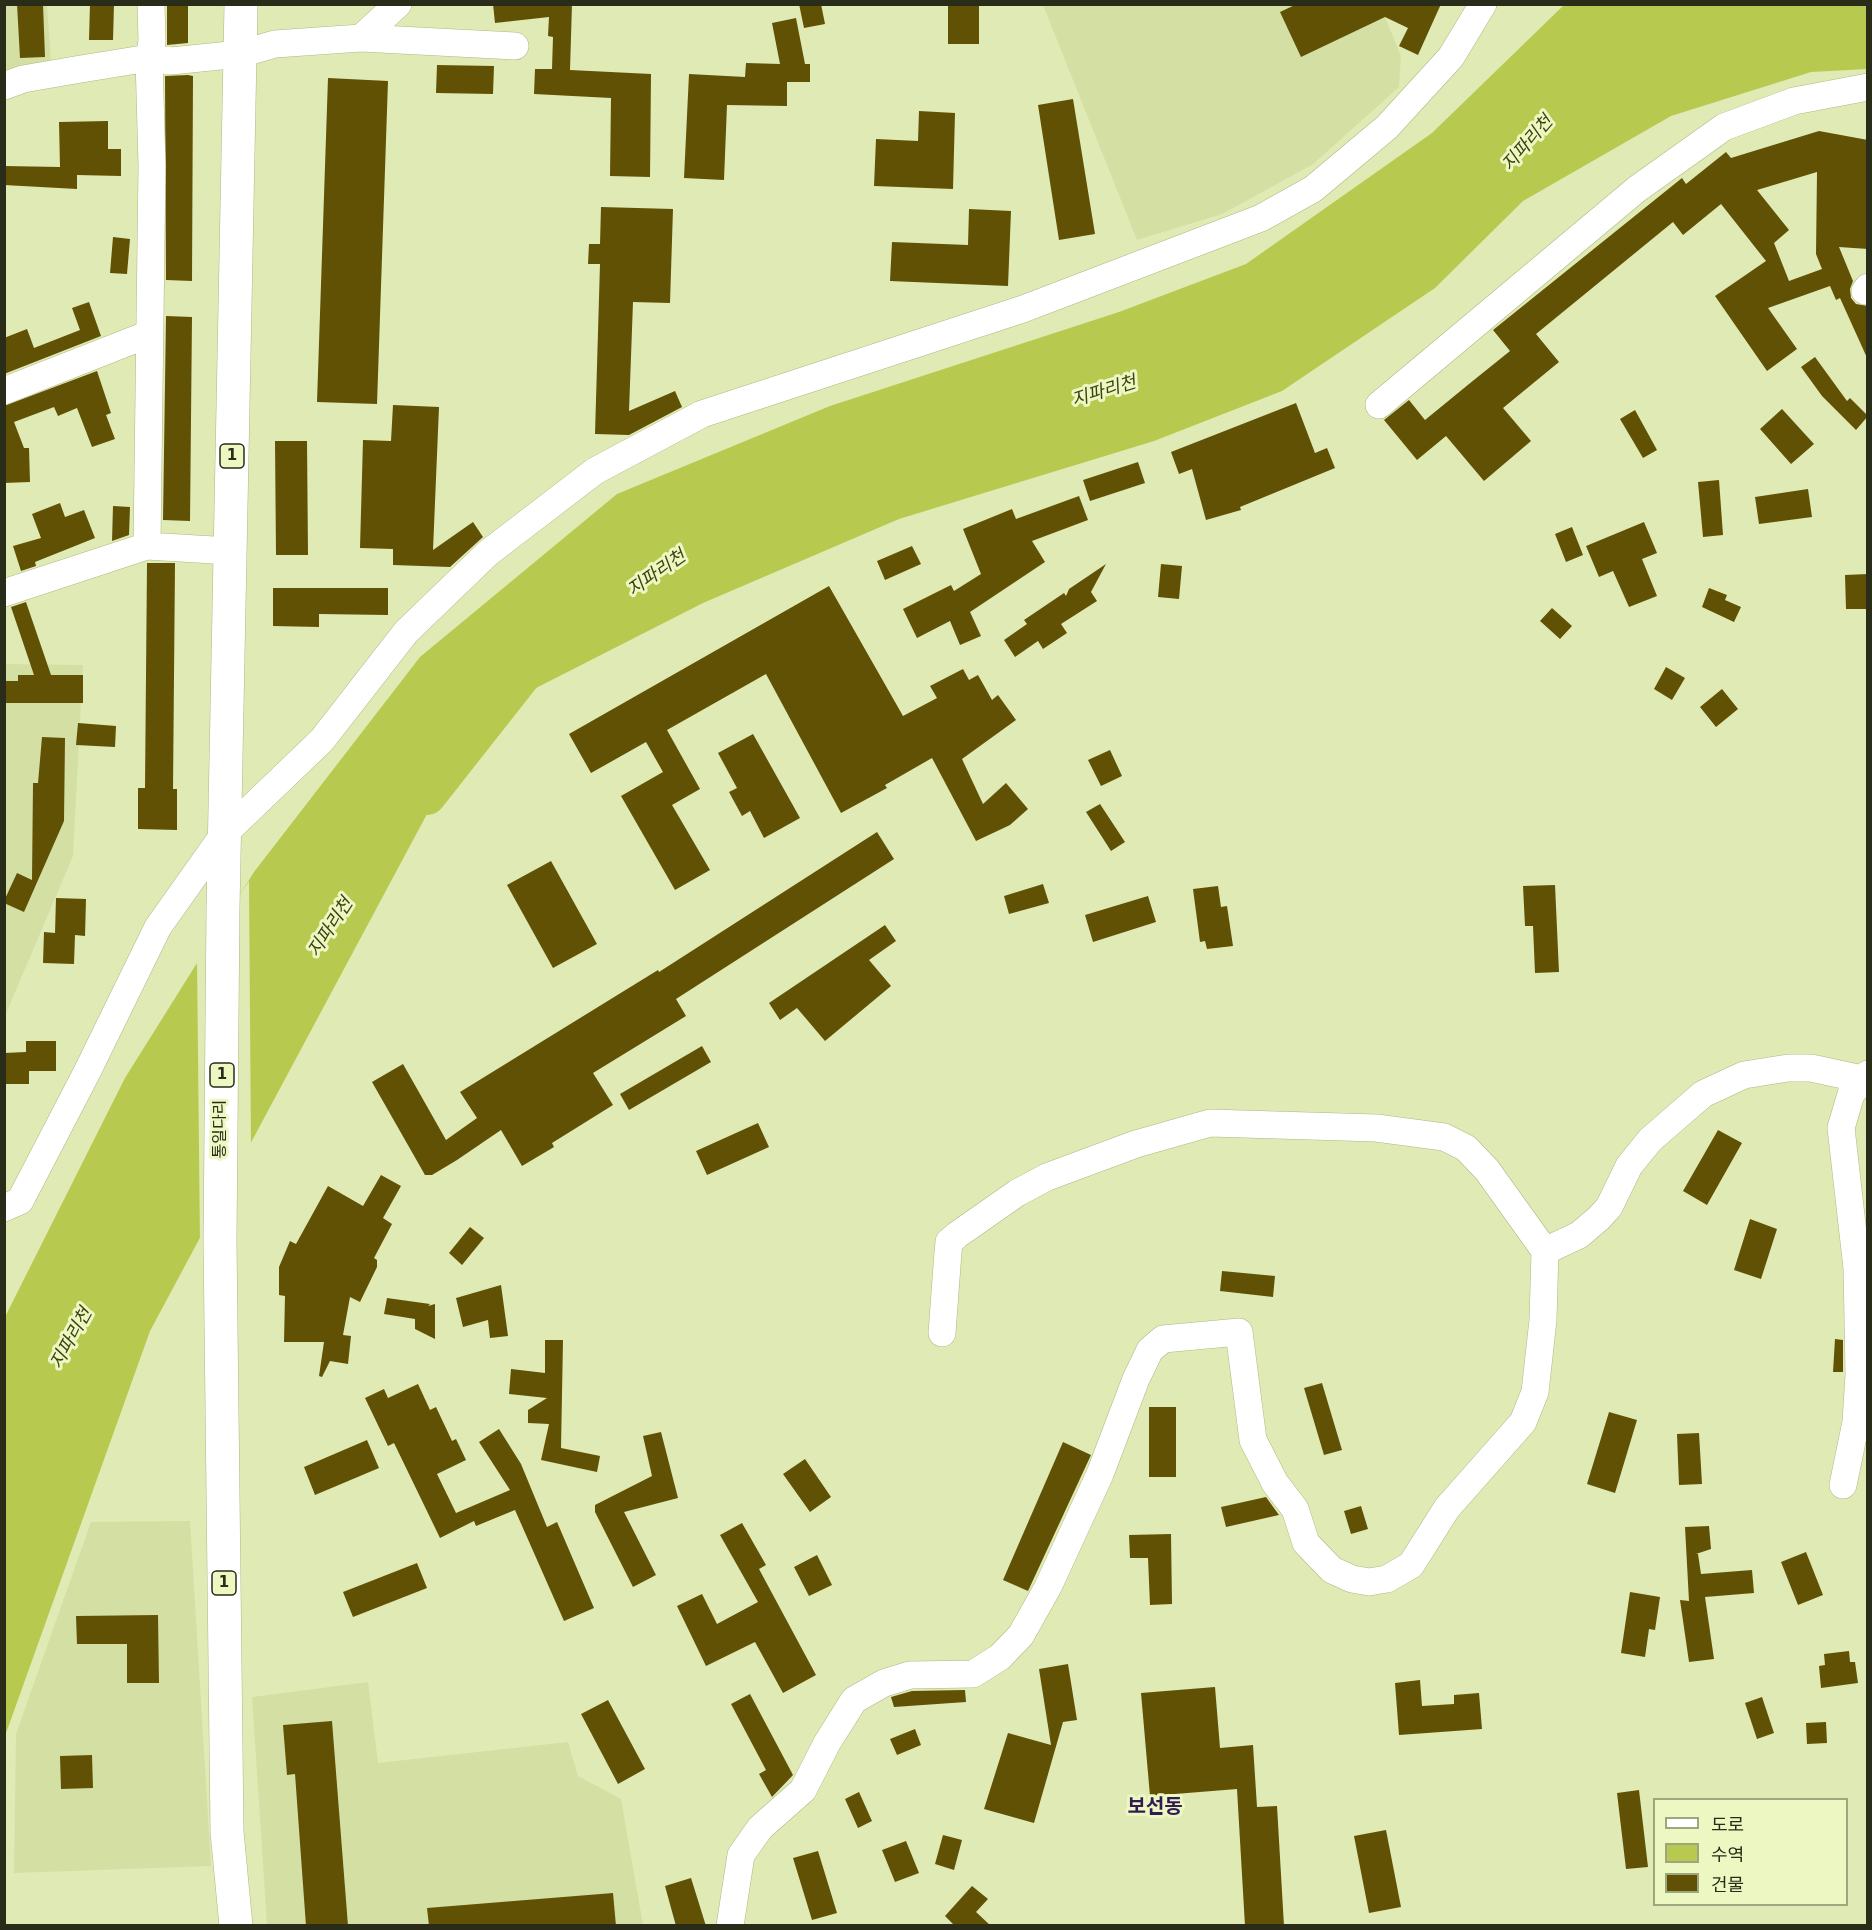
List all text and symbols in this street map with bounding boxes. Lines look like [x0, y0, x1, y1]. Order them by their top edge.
water label: 지파리천 [1498, 112, 1558, 176]
water label: 지파리천 [1069, 372, 1139, 412]
road number: 1 [220, 444, 244, 468]
water label: 지파리천 [624, 546, 690, 602]
water label: 지파리천 [304, 894, 358, 962]
road number: 1 [210, 1063, 234, 1087]
street label: 통일다리 [211, 1100, 231, 1158]
water label: 지파리천 [46, 1305, 98, 1373]
road number: 1 [212, 1571, 236, 1595]
district label: 보선동 [1127, 1796, 1183, 1820]
legend [1653, 1798, 1848, 1906]
text: 도로 [1711, 1814, 1744, 1835]
text: 수역 [1711, 1844, 1744, 1865]
text: 건물 [1711, 1874, 1744, 1895]

